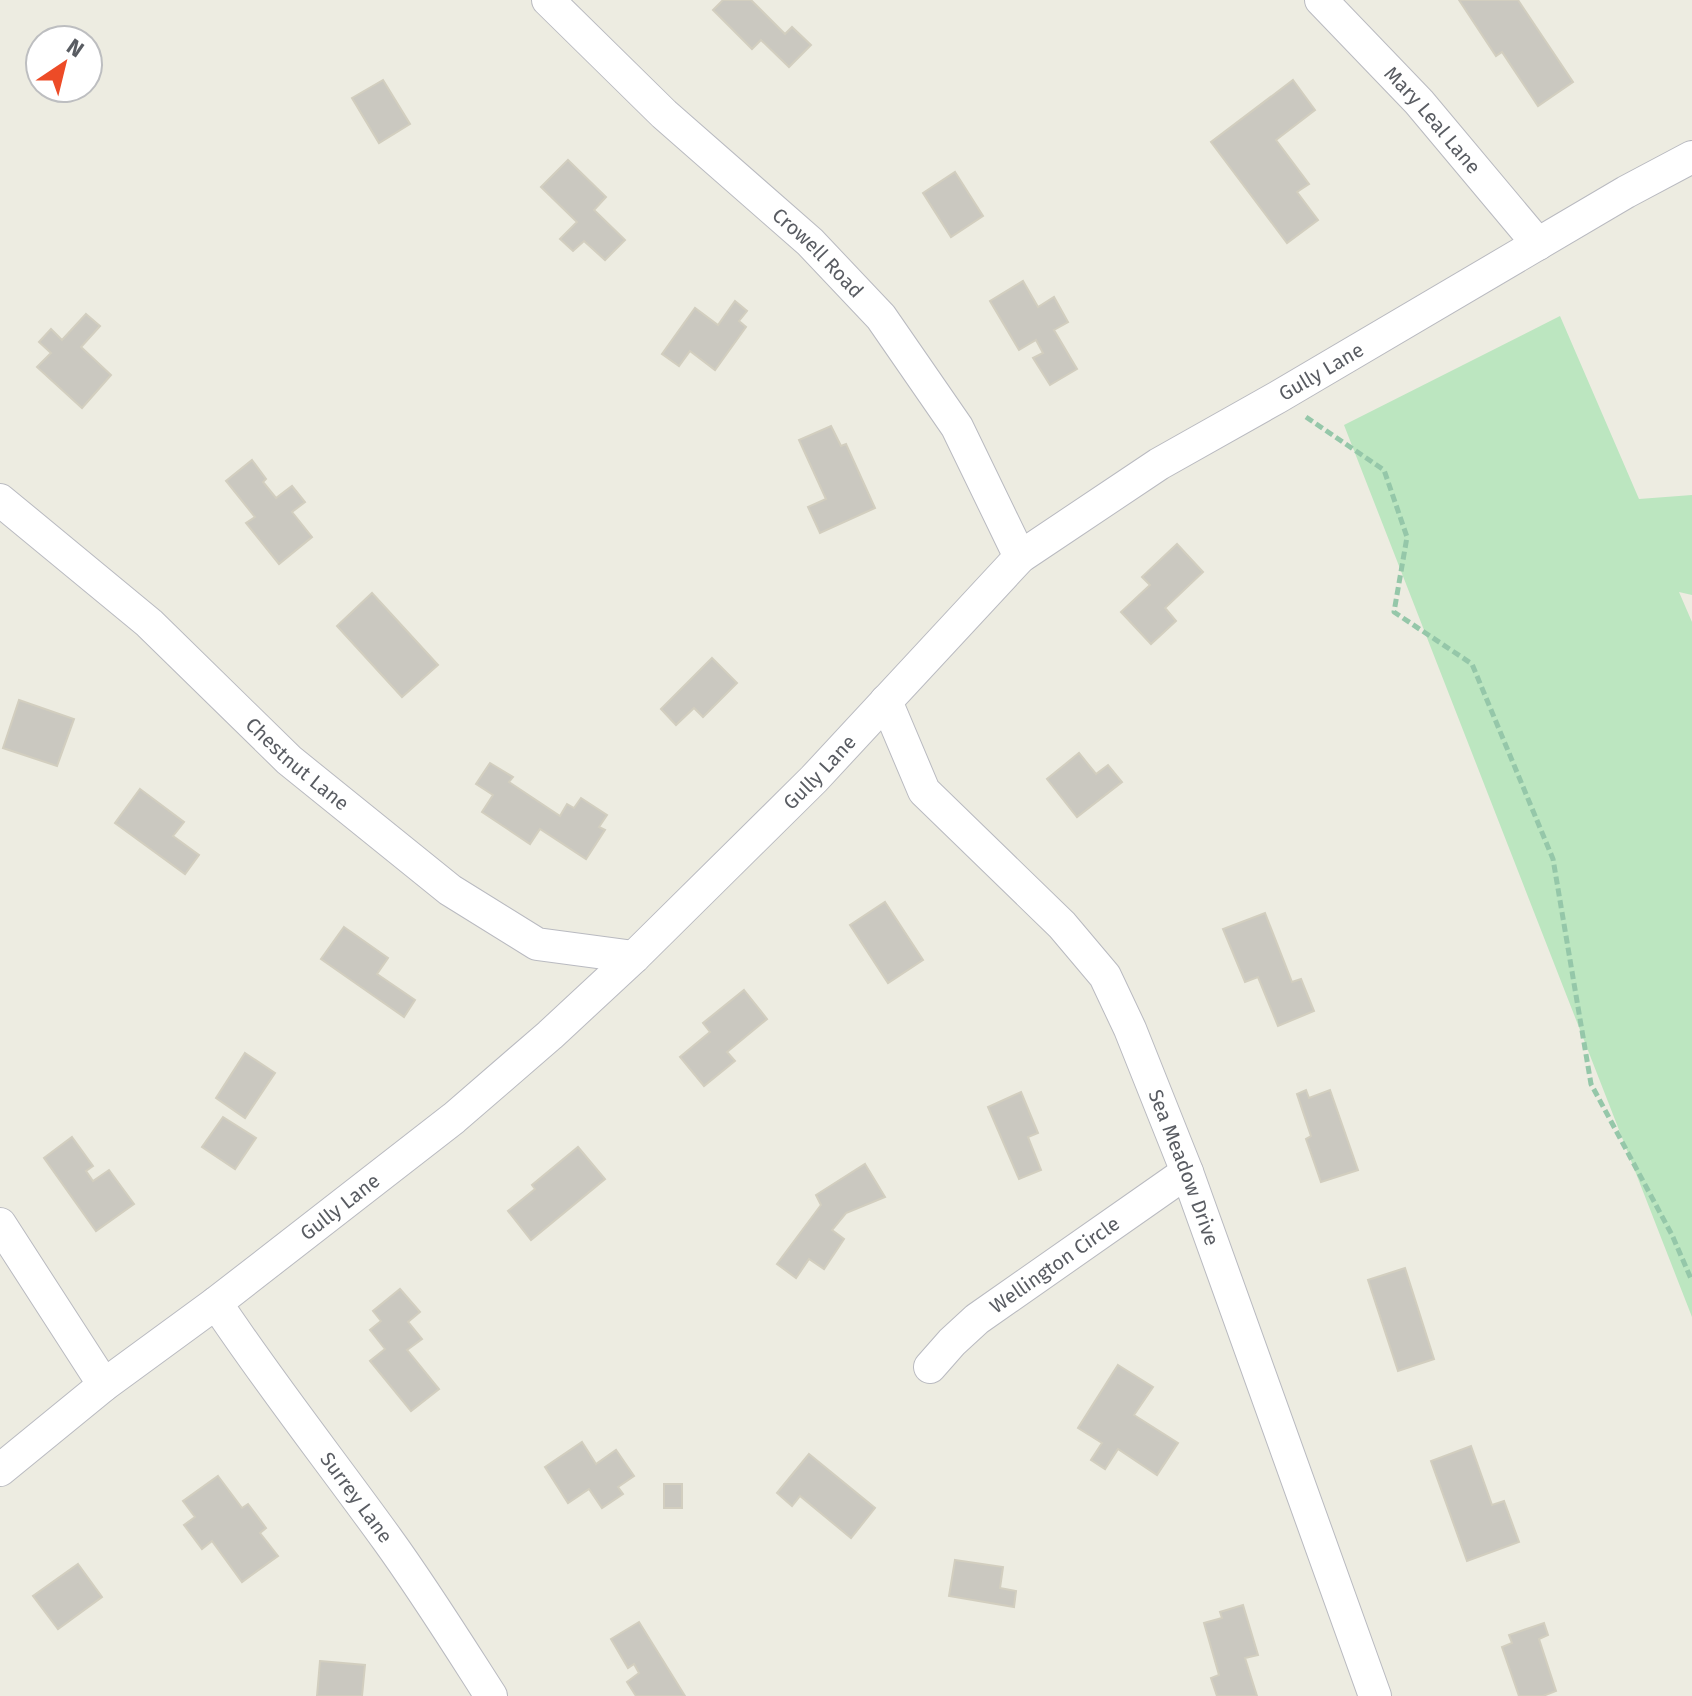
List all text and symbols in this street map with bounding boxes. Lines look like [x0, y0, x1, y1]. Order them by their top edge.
north arrow [24, 24, 104, 104]
text: N [61, 33, 89, 63]
street label: Mary Leal Lane [1379, 61, 1486, 179]
street label: Crowell Road [768, 203, 868, 303]
street label: Gully Lane [1274, 337, 1368, 406]
street label: Chestnut Lane [241, 712, 354, 816]
street label: Gully Lane [778, 730, 861, 815]
street label: Sea Meadow Drive [1143, 1086, 1224, 1249]
street label: Gully Lane [295, 1168, 384, 1245]
street label: Wellington Circle [985, 1211, 1124, 1318]
street label: Surrey Lane [315, 1447, 398, 1548]

